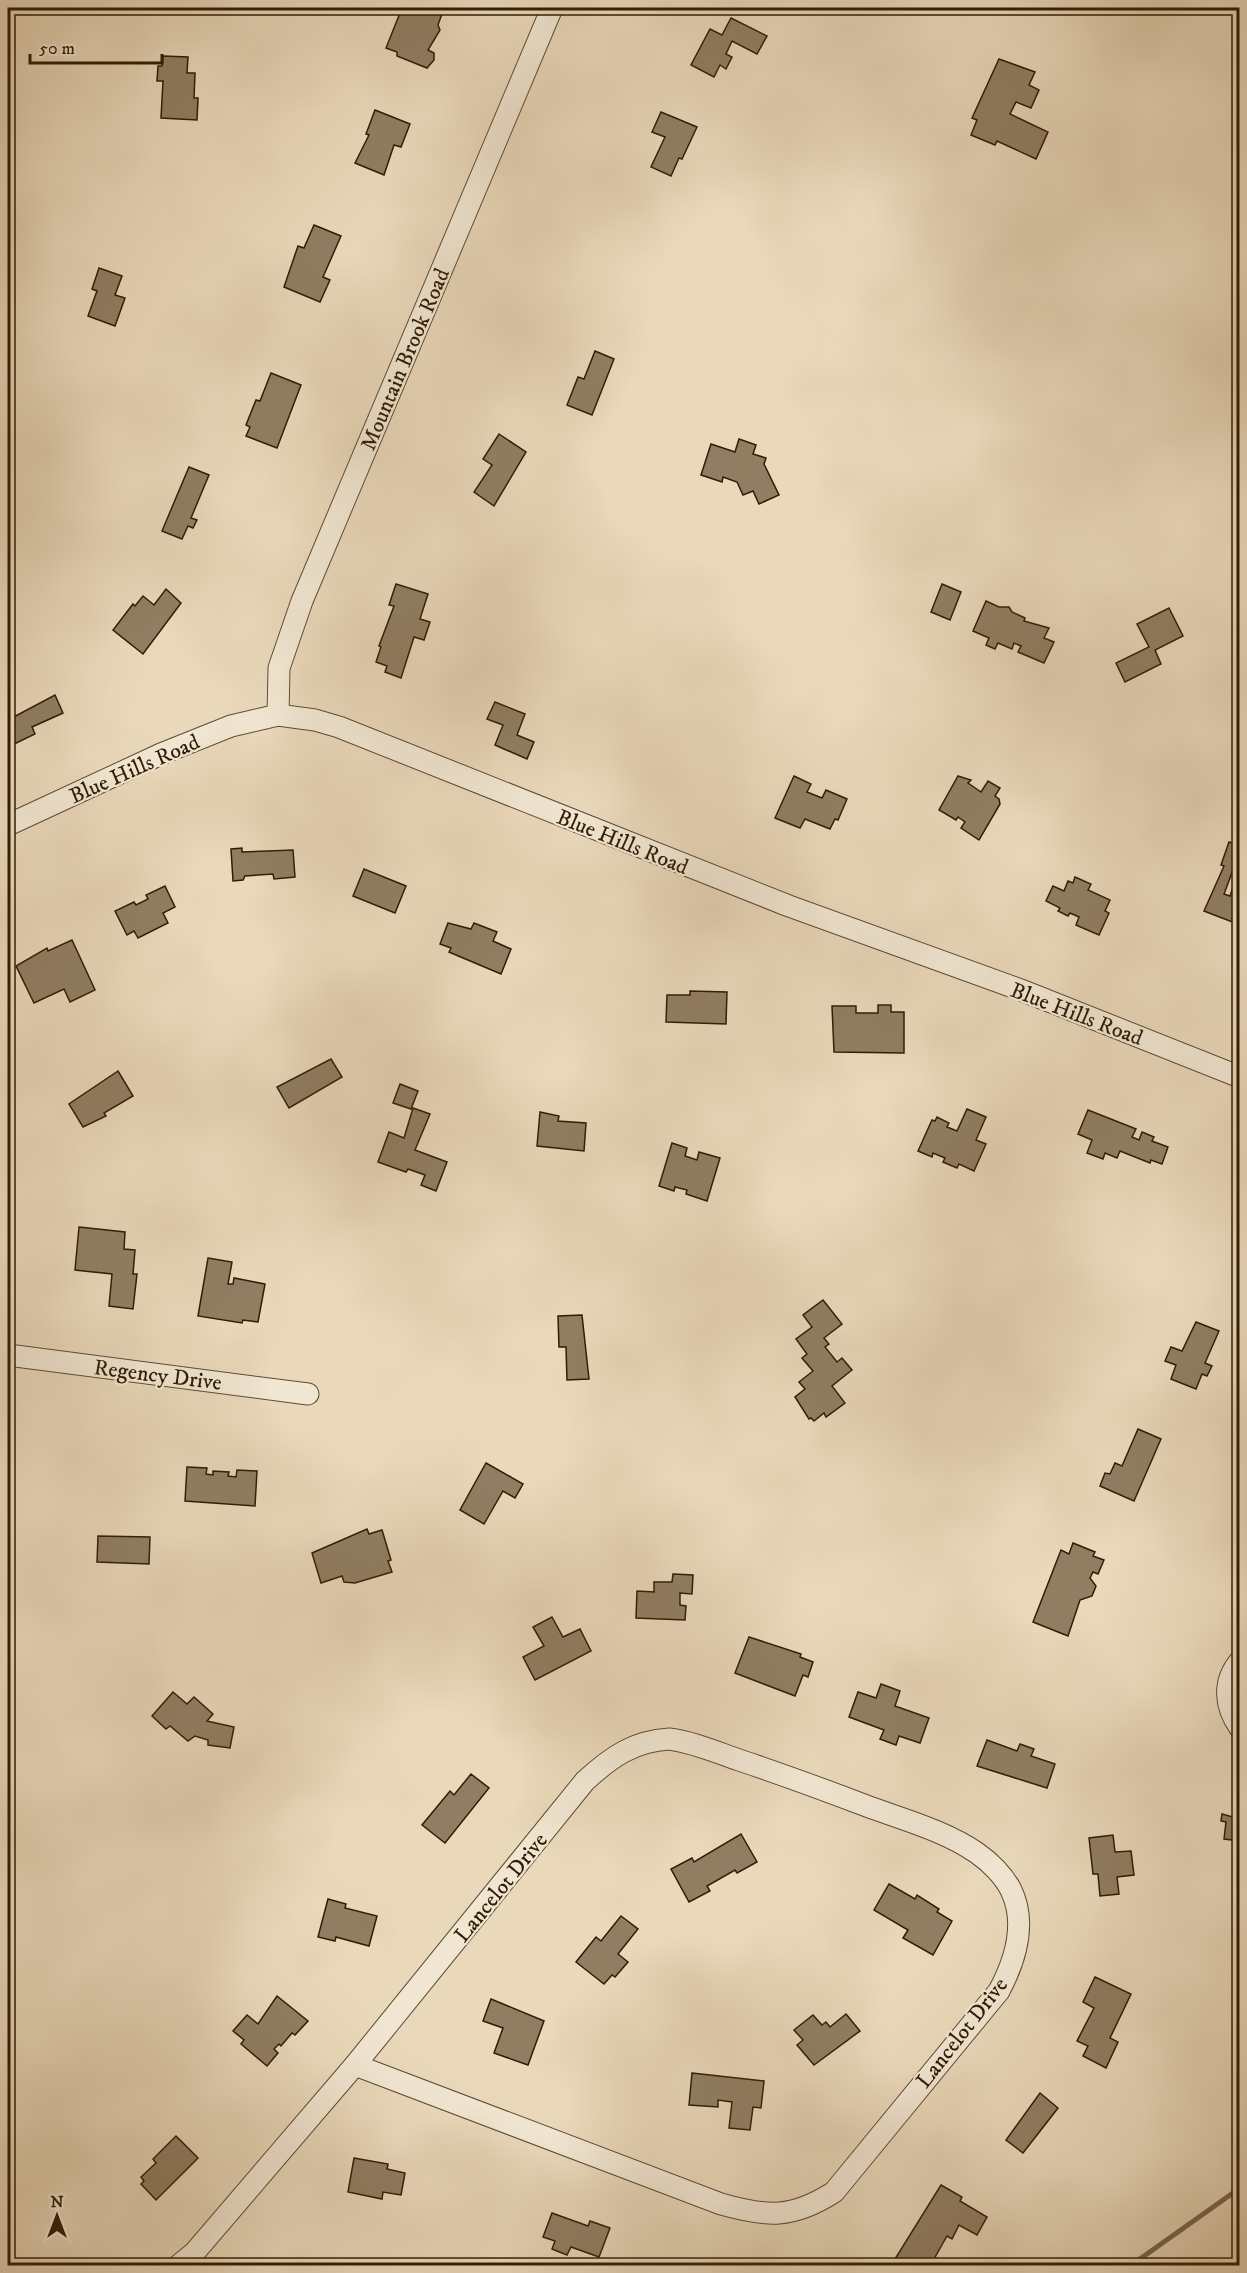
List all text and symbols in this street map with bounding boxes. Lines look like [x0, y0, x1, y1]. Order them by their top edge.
scale bar [30, 27, 162, 65]
text: 50 m [39, 38, 75, 60]
street label: Mountain Brook Road [355, 264, 456, 455]
street label: Blue Hills Road [65, 729, 204, 810]
street label: Blue Hills Road [553, 804, 692, 881]
street label: Blue Hills Road [1006, 977, 1147, 1052]
street label: Regency Drive [92, 1354, 223, 1397]
street label: Lancelot Drive [449, 1828, 554, 1948]
street label: Lancelot Drive [911, 1972, 1014, 2094]
north arrow [27, 2186, 87, 2246]
text: N [50, 2192, 64, 2212]

